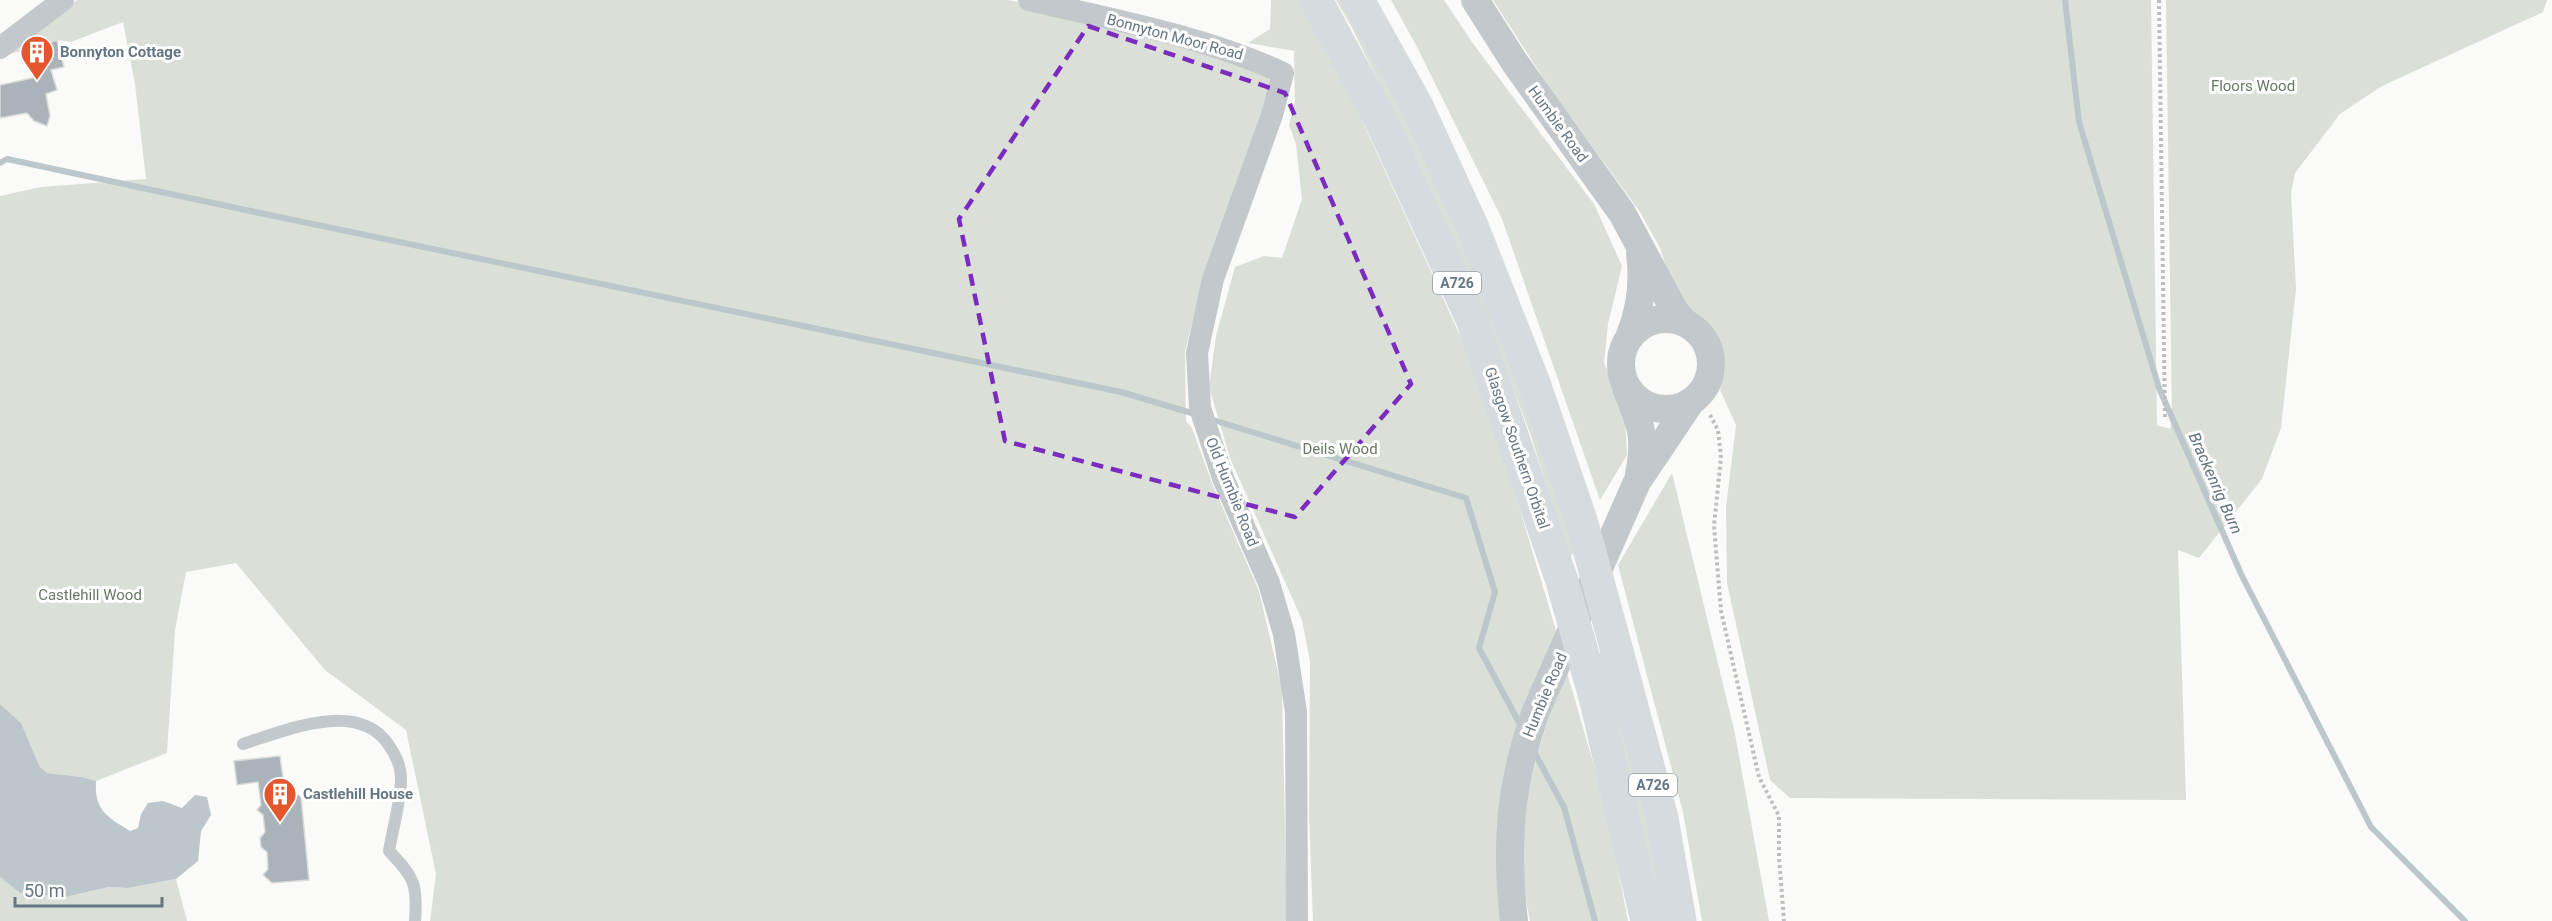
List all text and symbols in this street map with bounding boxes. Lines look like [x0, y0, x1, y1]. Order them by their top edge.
street label: Bonnyton Moor Road [1105, 10, 1245, 64]
building icon: Bonnyton Cottage [19, 34, 55, 81]
place label: Bonnyton Cottage [60, 43, 181, 61]
park label: Floors Wood [2211, 77, 2295, 95]
street label: Humbie Road [1524, 82, 1592, 166]
road number: A726 [1433, 272, 1481, 294]
street label: Glasgow Southern Orbital [1481, 365, 1553, 531]
water label: Brackenrig Burn [2185, 429, 2246, 537]
street label: Old Humbie Road [1202, 435, 1262, 549]
park label: Deils Wood [1302, 440, 1378, 458]
park label: Castlehill Wood [38, 586, 142, 604]
street label: Humbie Road [1519, 650, 1571, 740]
road number: A726 [1629, 774, 1677, 796]
building icon: Castlehill House [262, 776, 298, 823]
place label: Castlehill House [303, 785, 413, 803]
scale bar [15, 870, 162, 908]
text: 50 m [24, 880, 64, 901]

